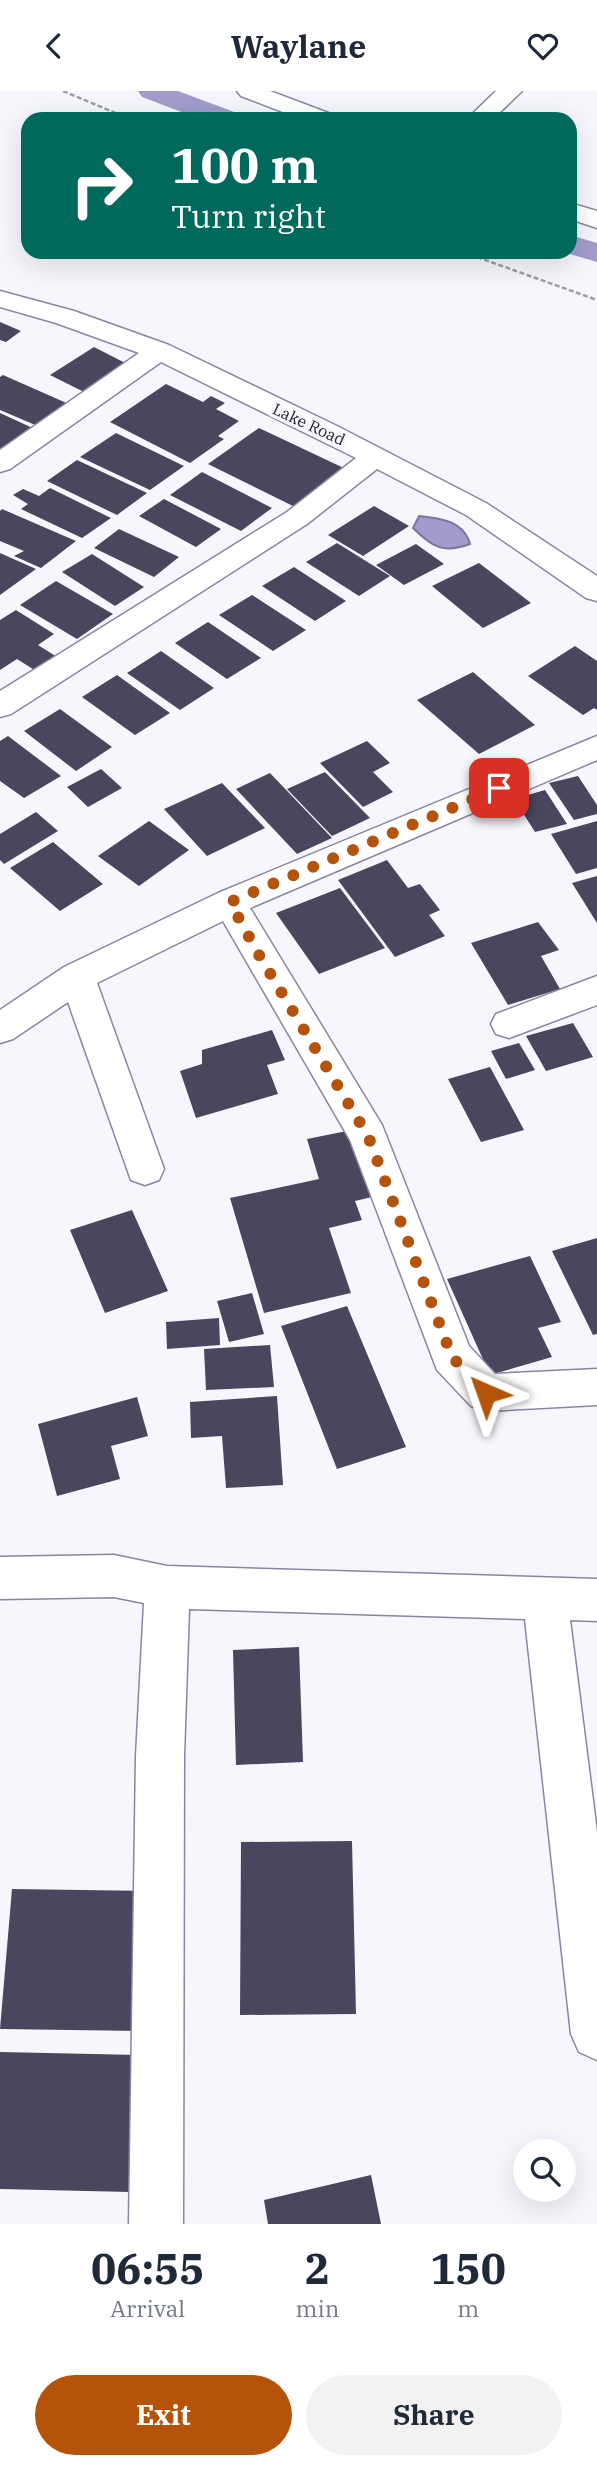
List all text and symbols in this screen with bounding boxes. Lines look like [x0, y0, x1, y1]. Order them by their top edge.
text: Waylane [231, 25, 366, 67]
icon: back [35, 27, 73, 65]
icon: heart [524, 27, 562, 65]
text: 100 m [171, 133, 318, 196]
icon: right [56, 140, 147, 231]
text: Turn right [171, 195, 326, 237]
street label: Lake Road [270, 398, 349, 450]
pin [469, 758, 529, 818]
icon: arrive [480, 769, 518, 807]
position arrow [449, 1356, 523, 1430]
map controls [513, 2139, 576, 2202]
button: search [513, 2139, 576, 2202]
text: 06:55 [91, 2241, 205, 2296]
text: 2 [305, 2241, 330, 2296]
text: 150 [430, 2241, 506, 2296]
text: Arrival [110, 2293, 185, 2323]
text: min [296, 2293, 339, 2323]
text: m [457, 2293, 479, 2323]
button: Exit [35, 2375, 292, 2455]
button: Share [306, 2375, 562, 2455]

